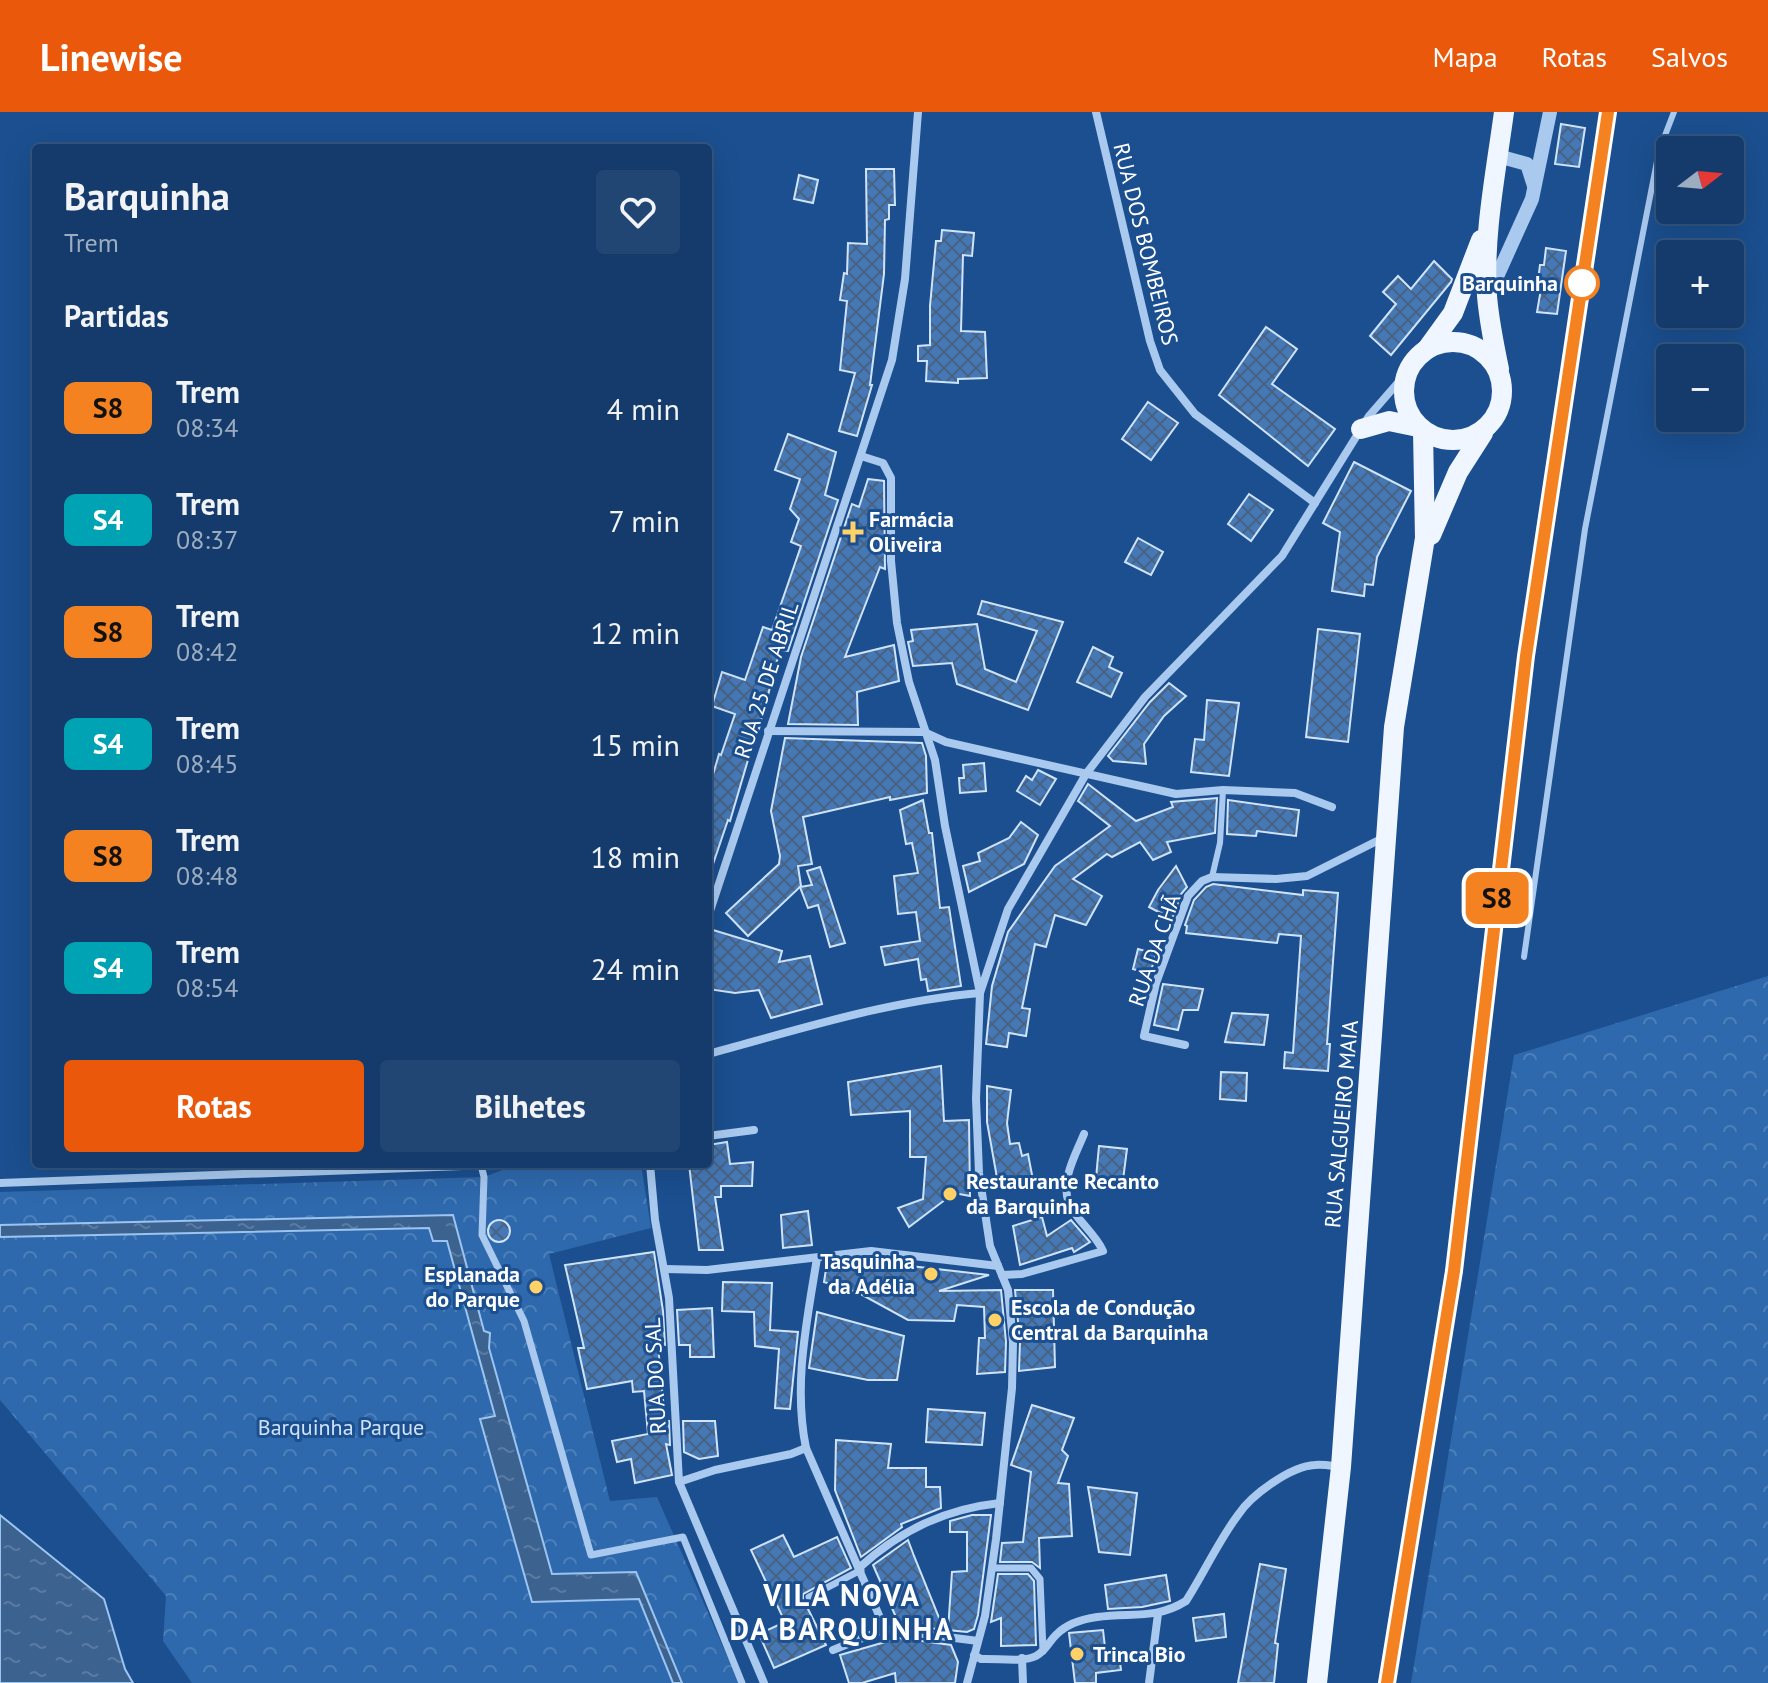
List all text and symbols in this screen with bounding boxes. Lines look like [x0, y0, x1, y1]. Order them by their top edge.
text: Linewise [40, 32, 183, 81]
text: Mapa [1433, 38, 1498, 75]
text: Rotas [1542, 38, 1607, 75]
text: Salvos [1651, 38, 1728, 75]
north arrow [1656, 136, 1744, 224]
map controls [1656, 136, 1744, 432]
street label: RUA DOS BOMBEIROS [1107, 140, 1185, 348]
button: heart [596, 170, 680, 254]
text: Barquinha [64, 171, 230, 220]
text: Trem [64, 226, 119, 259]
button: + [1656, 240, 1744, 328]
marker: Barquinha [1565, 266, 1599, 300]
place label: Barquinha [1462, 269, 1558, 297]
text: Partidas [64, 296, 169, 335]
button: − [1656, 344, 1744, 432]
text: Trem [176, 372, 240, 411]
text: S8 [93, 389, 123, 426]
text: 4 min [607, 389, 680, 428]
text: 08:34 [176, 411, 238, 444]
text: Trem [176, 484, 240, 523]
text: S4 [93, 501, 123, 538]
text: 7 min [608, 501, 680, 540]
place label: Farmácia Oliveira [869, 505, 954, 558]
text: 08:37 [176, 523, 238, 556]
marker: Farmácia Oliveira [844, 523, 862, 541]
text: Trem [176, 596, 240, 635]
street label: RUA 25 DE ABRIL [727, 598, 805, 762]
text: S8 [93, 613, 123, 650]
text: 12 min [590, 613, 680, 652]
text: 08:42 [176, 635, 238, 668]
text: Trem [176, 708, 240, 747]
text: S4 [93, 725, 123, 762]
text: 15 min [590, 725, 680, 764]
text: 08:45 [176, 747, 238, 780]
text: Trem [176, 820, 240, 859]
text: S8 [93, 837, 123, 874]
text: 18 min [590, 837, 680, 876]
text: 08:48 [176, 859, 238, 892]
line badge: S8 [1461, 872, 1533, 924]
text: S8 [1482, 879, 1512, 916]
street label: RUA DA CHÃ [1122, 890, 1186, 1010]
text: Trem [176, 932, 240, 971]
text: S4 [93, 949, 123, 986]
text: 24 min [590, 949, 680, 988]
text: 08:54 [176, 971, 238, 1004]
street label: RUA SALGUEIRO MAIA [1318, 1019, 1364, 1229]
button: Rotas [64, 1060, 364, 1152]
button: Bilhetes [380, 1060, 680, 1152]
place label: Restaurante Recanto da Barquinha [966, 1167, 1159, 1220]
marker: Restaurante Recanto da Barquinha [941, 1185, 959, 1203]
place label: Tasquinha da Adélia [820, 1247, 915, 1300]
place label: Esplanada do Parque [424, 1260, 520, 1313]
marker: Tasquinha da Adélia [922, 1265, 940, 1283]
marker: Esplanada do Parque [527, 1278, 545, 1296]
place label: Escola de Condução Central da Barquinha [1011, 1293, 1209, 1346]
marker: Escola de Condução Central da Barquinha [986, 1311, 1004, 1329]
street label: RUA DO SAL [638, 1317, 672, 1435]
park label: Barquinha Parque [258, 1413, 424, 1441]
district label: VILA NOVA DA BARQUINHA [730, 1575, 954, 1648]
place label: Trinca Bio [1093, 1640, 1186, 1668]
marker: Trinca Bio [1068, 1645, 1086, 1663]

